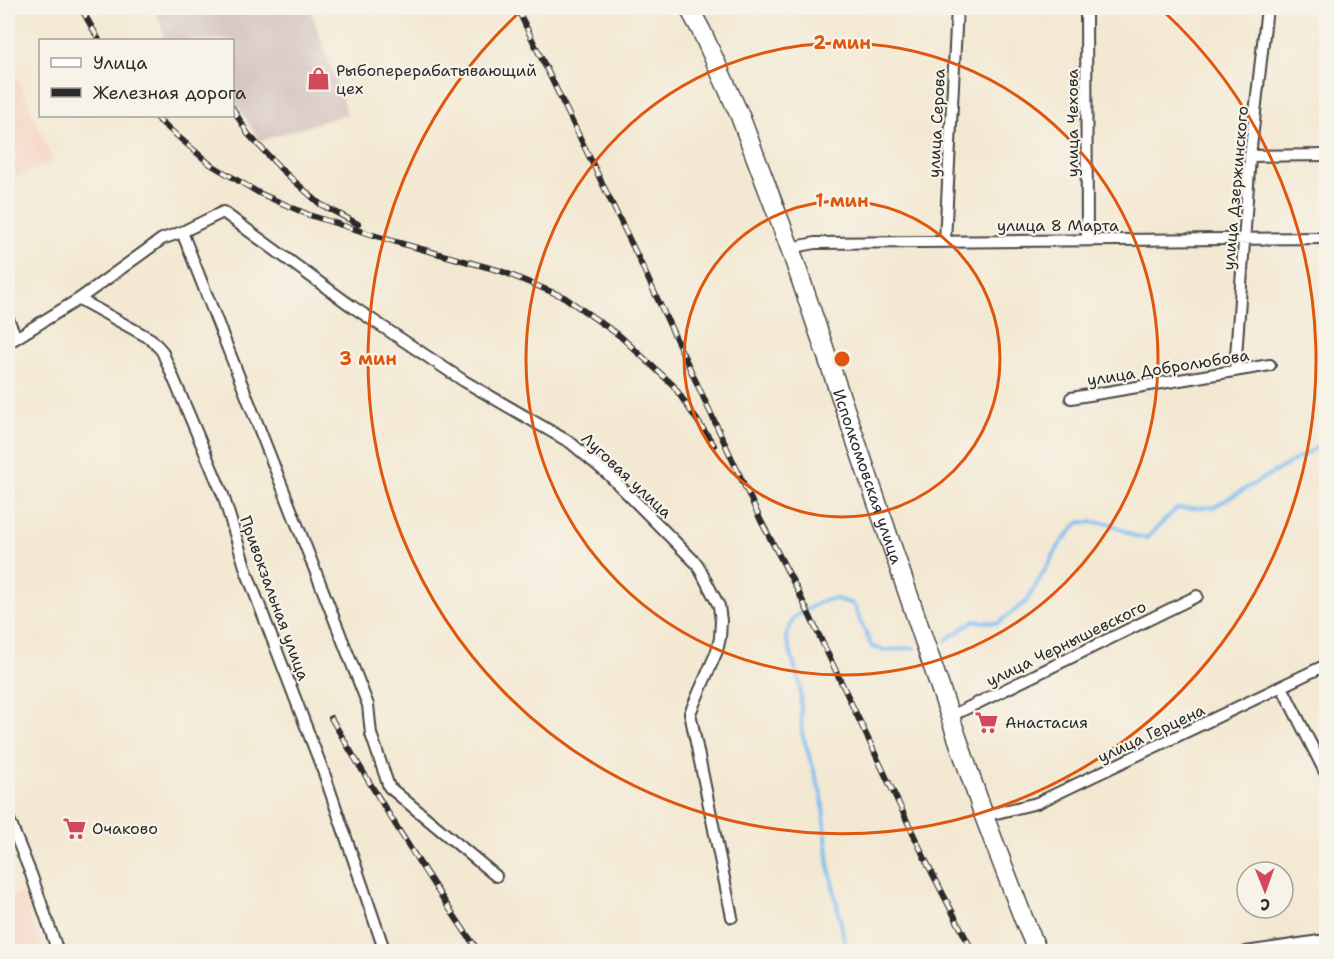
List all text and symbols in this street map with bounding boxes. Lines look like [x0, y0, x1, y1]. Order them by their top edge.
text: 2 мин [813, 31, 871, 55]
legend [39, 39, 234, 117]
text: Улица [93, 51, 147, 75]
place label: Рыбоперерабатывающий цех [336, 60, 537, 99]
shop icon: Рыбоперерабатывающий цех [305, 66, 331, 92]
street label: улица Серова [923, 68, 950, 178]
street label: улица Чехова [1062, 69, 1083, 177]
text: Железная дорога [93, 81, 246, 105]
street label: улица Дзержинского [1218, 105, 1253, 271]
text: 1 мин [815, 189, 869, 213]
street label: улица 8 Марта [997, 215, 1119, 236]
street label: улица Добролюбова [1086, 344, 1251, 391]
text: 3 мин [339, 347, 397, 371]
centre of rings [832, 349, 852, 369]
street label: Исполкомовская улица [828, 386, 907, 567]
street label: Луговая улица [577, 428, 676, 523]
street label: Привокзальная улица [235, 513, 314, 683]
street label: улица Чернышевского [983, 596, 1150, 691]
street label: улица Герцена [1094, 699, 1208, 768]
supermarket icon: Анастасия [974, 709, 1000, 735]
place label: Анастасия [1005, 712, 1088, 733]
supermarket icon: Очаково [61, 815, 87, 841]
place label: Очаково [92, 818, 158, 839]
north arrow [1235, 860, 1295, 920]
text: С [1260, 894, 1270, 915]

